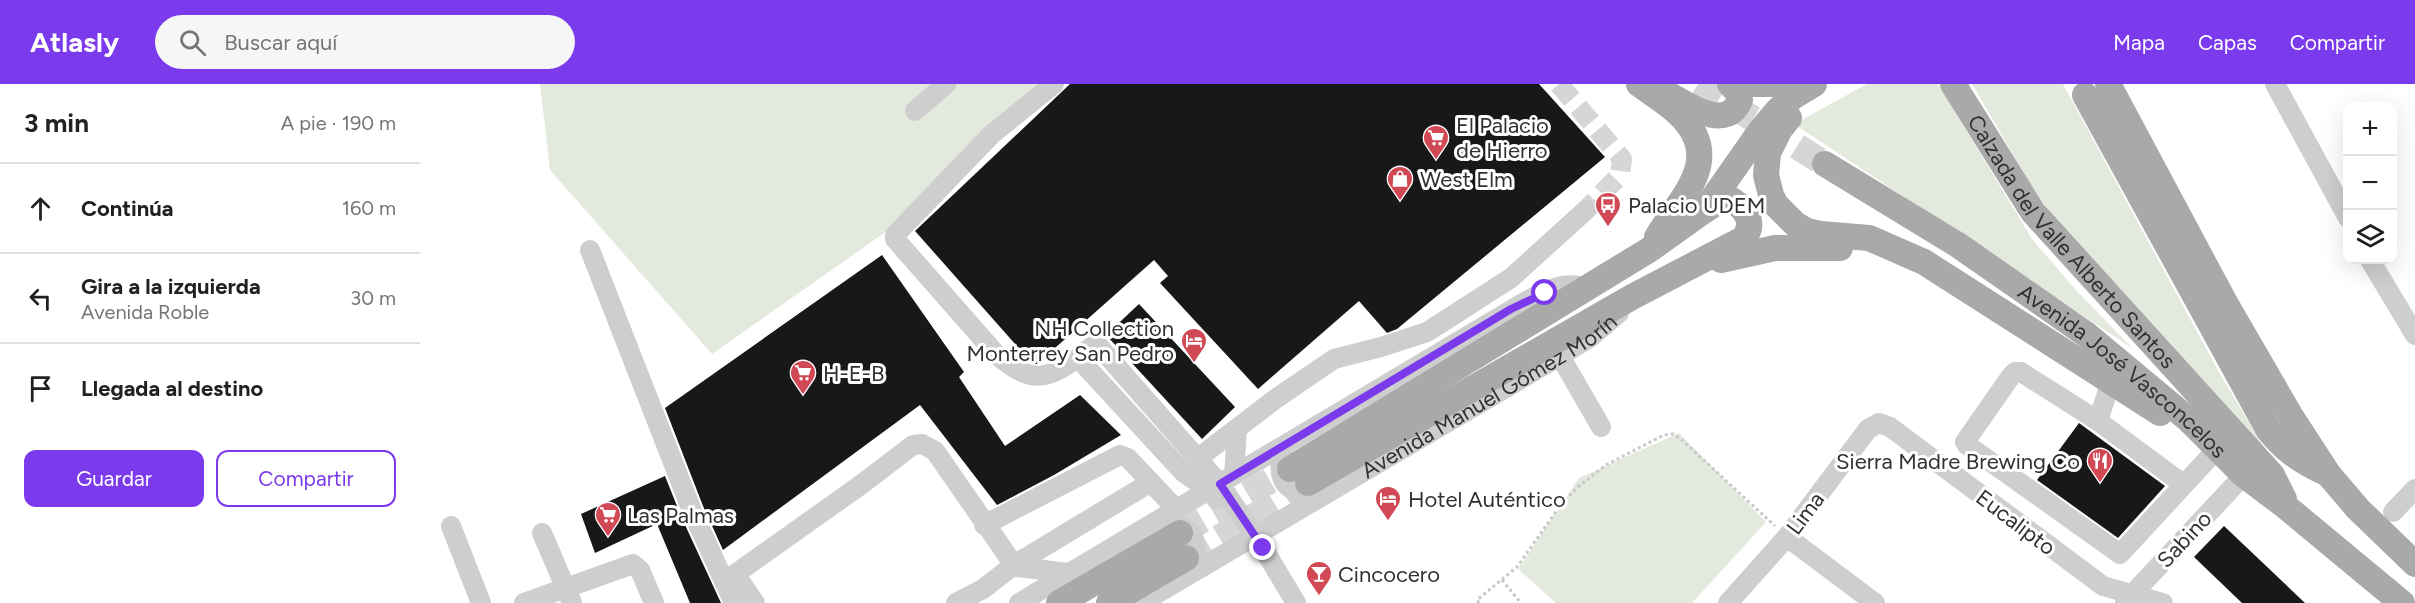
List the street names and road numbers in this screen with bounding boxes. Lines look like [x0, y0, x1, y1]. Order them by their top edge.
street label: Calzada del Valle Alberto Santos [1962, 110, 2181, 374]
street label: Avenida José Vasconcelos [2013, 278, 2232, 464]
street label: Avenida Manuel Gómez Morín [1357, 308, 1622, 484]
street label: Eucalipto [1971, 484, 2061, 561]
street label: Lima [1781, 487, 1830, 540]
street label: Sabino [2151, 505, 2217, 573]

